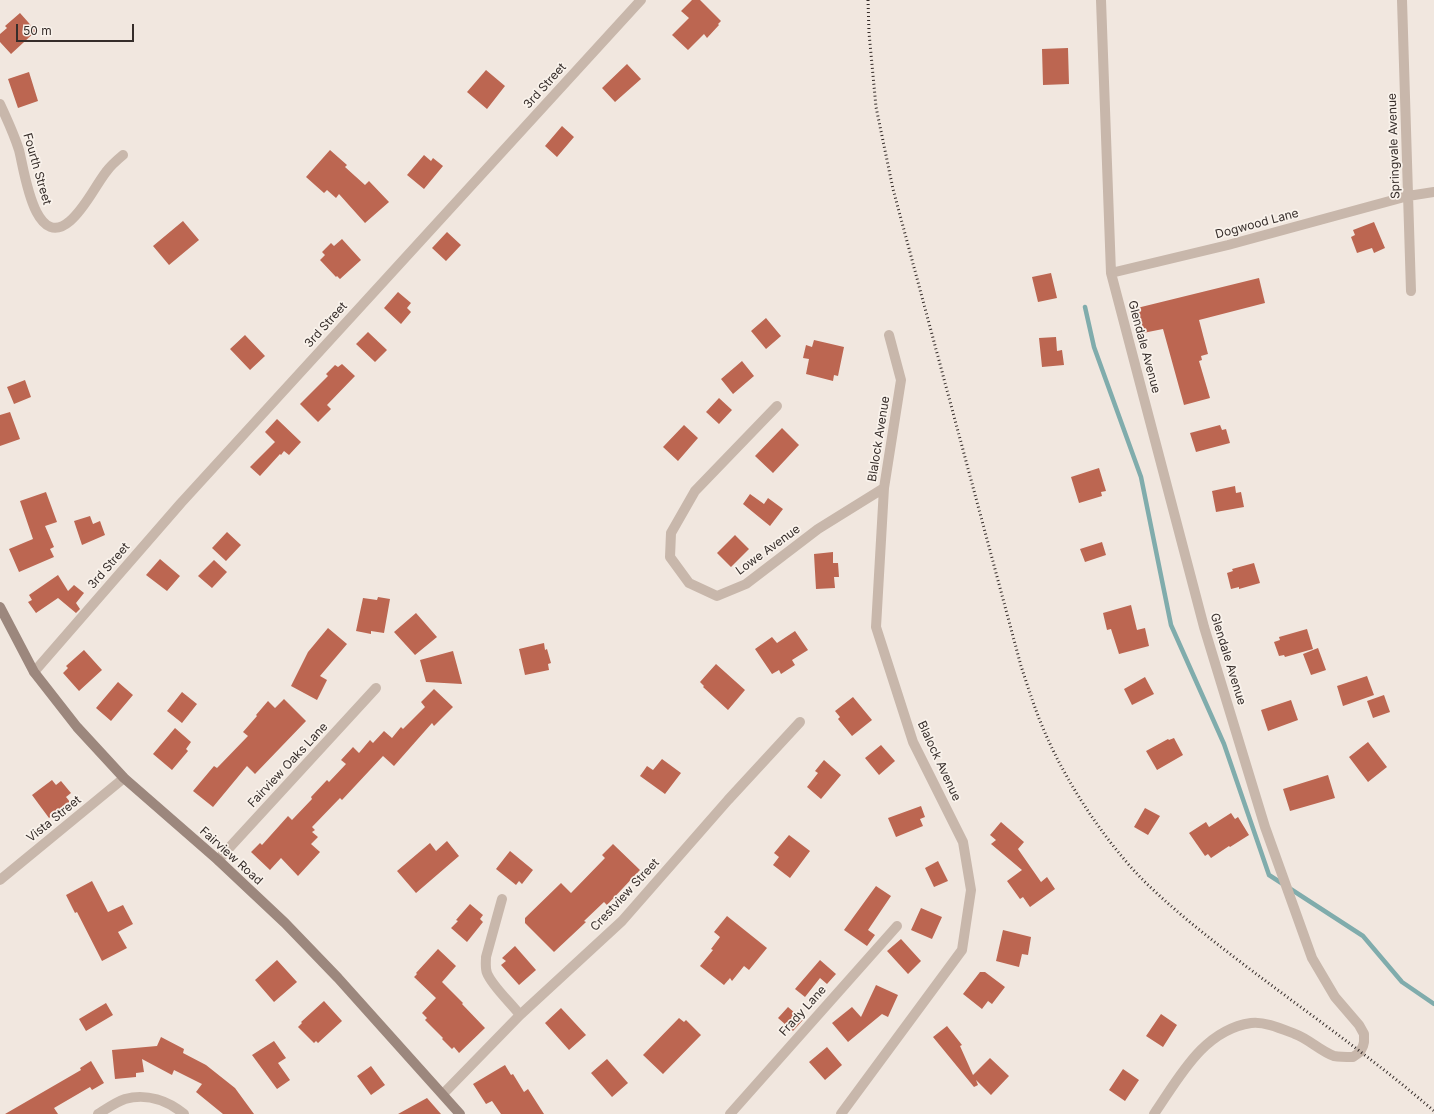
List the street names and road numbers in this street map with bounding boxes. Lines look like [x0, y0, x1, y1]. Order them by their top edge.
street label: 3rd Street [521, 60, 569, 112]
street label: Springvale Avenue [1385, 93, 1403, 199]
street label: Fourth Street [20, 132, 54, 206]
street label: Dogwood Lane [1214, 206, 1300, 242]
street label: 3rd Street [302, 299, 350, 351]
street label: Glendale Avenue [1125, 299, 1163, 395]
street label: Blalock Avenue [865, 395, 893, 483]
street label: Lowe Avenue [733, 522, 803, 578]
street label: 3rd Street [85, 540, 133, 592]
street label: Glendale Avenue [1207, 611, 1249, 707]
street label: Blalock Avenue [914, 719, 964, 803]
street label: Fairview Oaks Lane [245, 720, 331, 810]
street label: Vista Street [24, 793, 84, 845]
street label: Fairview Road [197, 824, 265, 888]
street label: Crestview Street [588, 856, 662, 934]
street label: Frady Lane [777, 983, 829, 1039]

